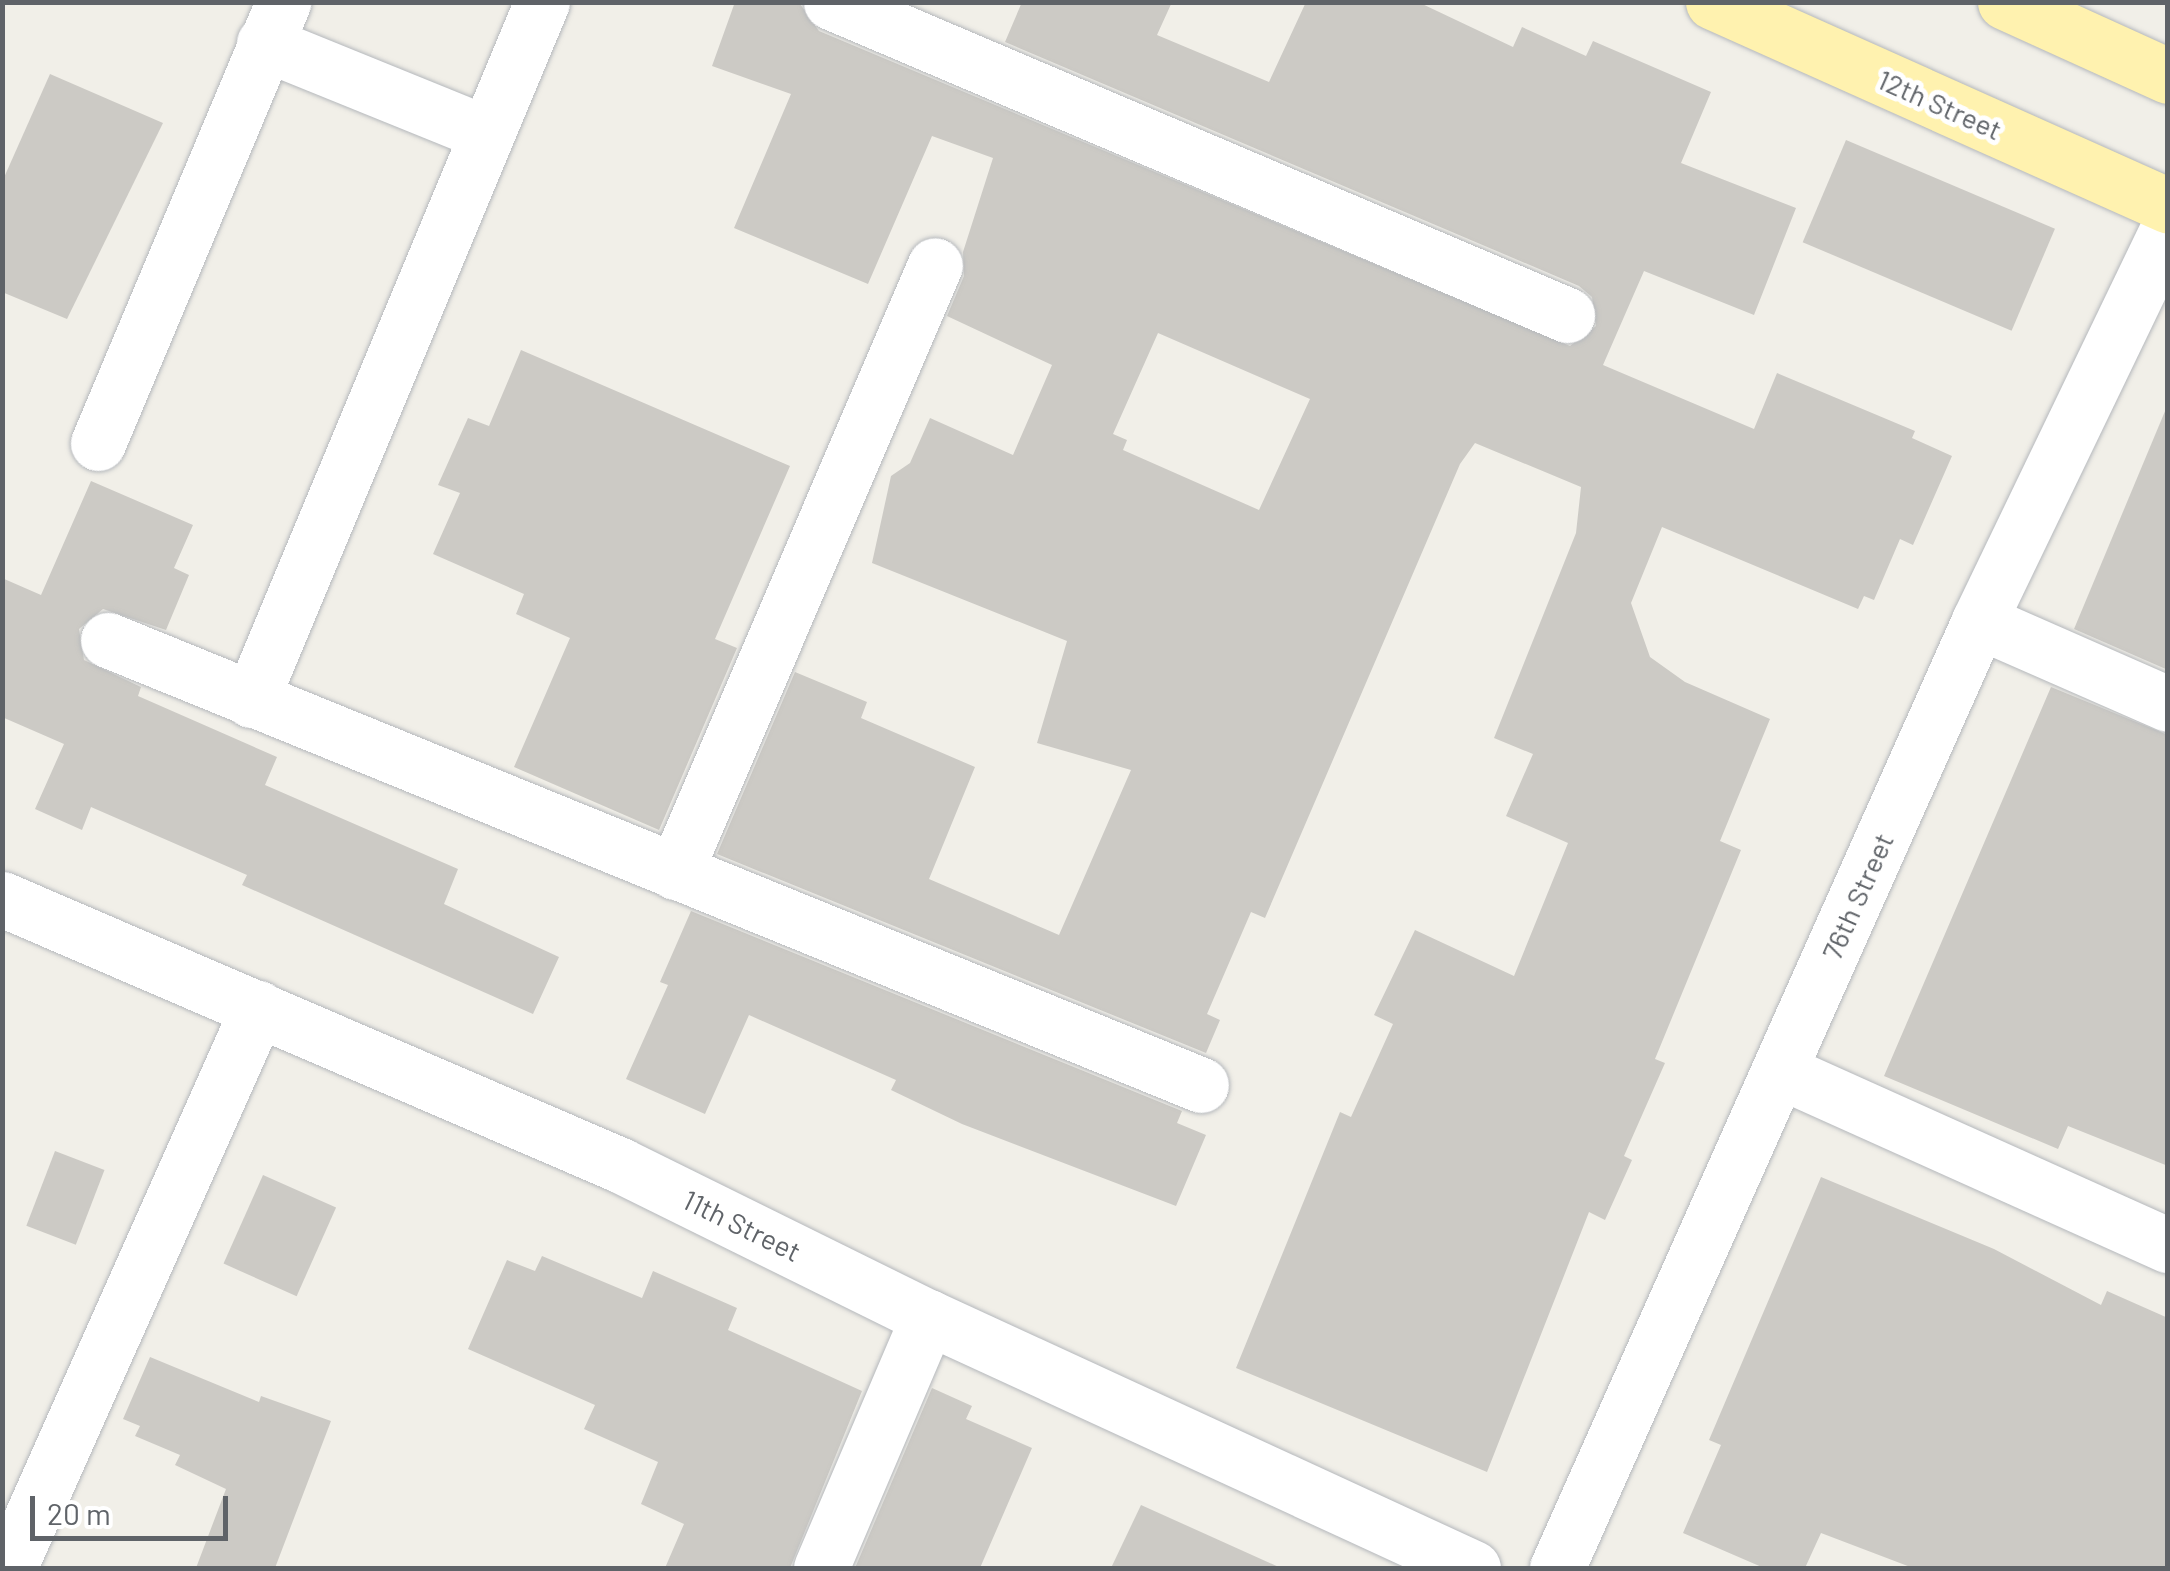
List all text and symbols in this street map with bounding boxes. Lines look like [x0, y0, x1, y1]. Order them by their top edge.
street label: 12th Street [1873, 62, 2007, 146]
street label: 76th Street [1814, 828, 1900, 964]
street label: 11th Street [678, 1182, 806, 1268]
scale bar [35, 1476, 232, 1538]
text: 20 m [47, 1495, 111, 1531]

